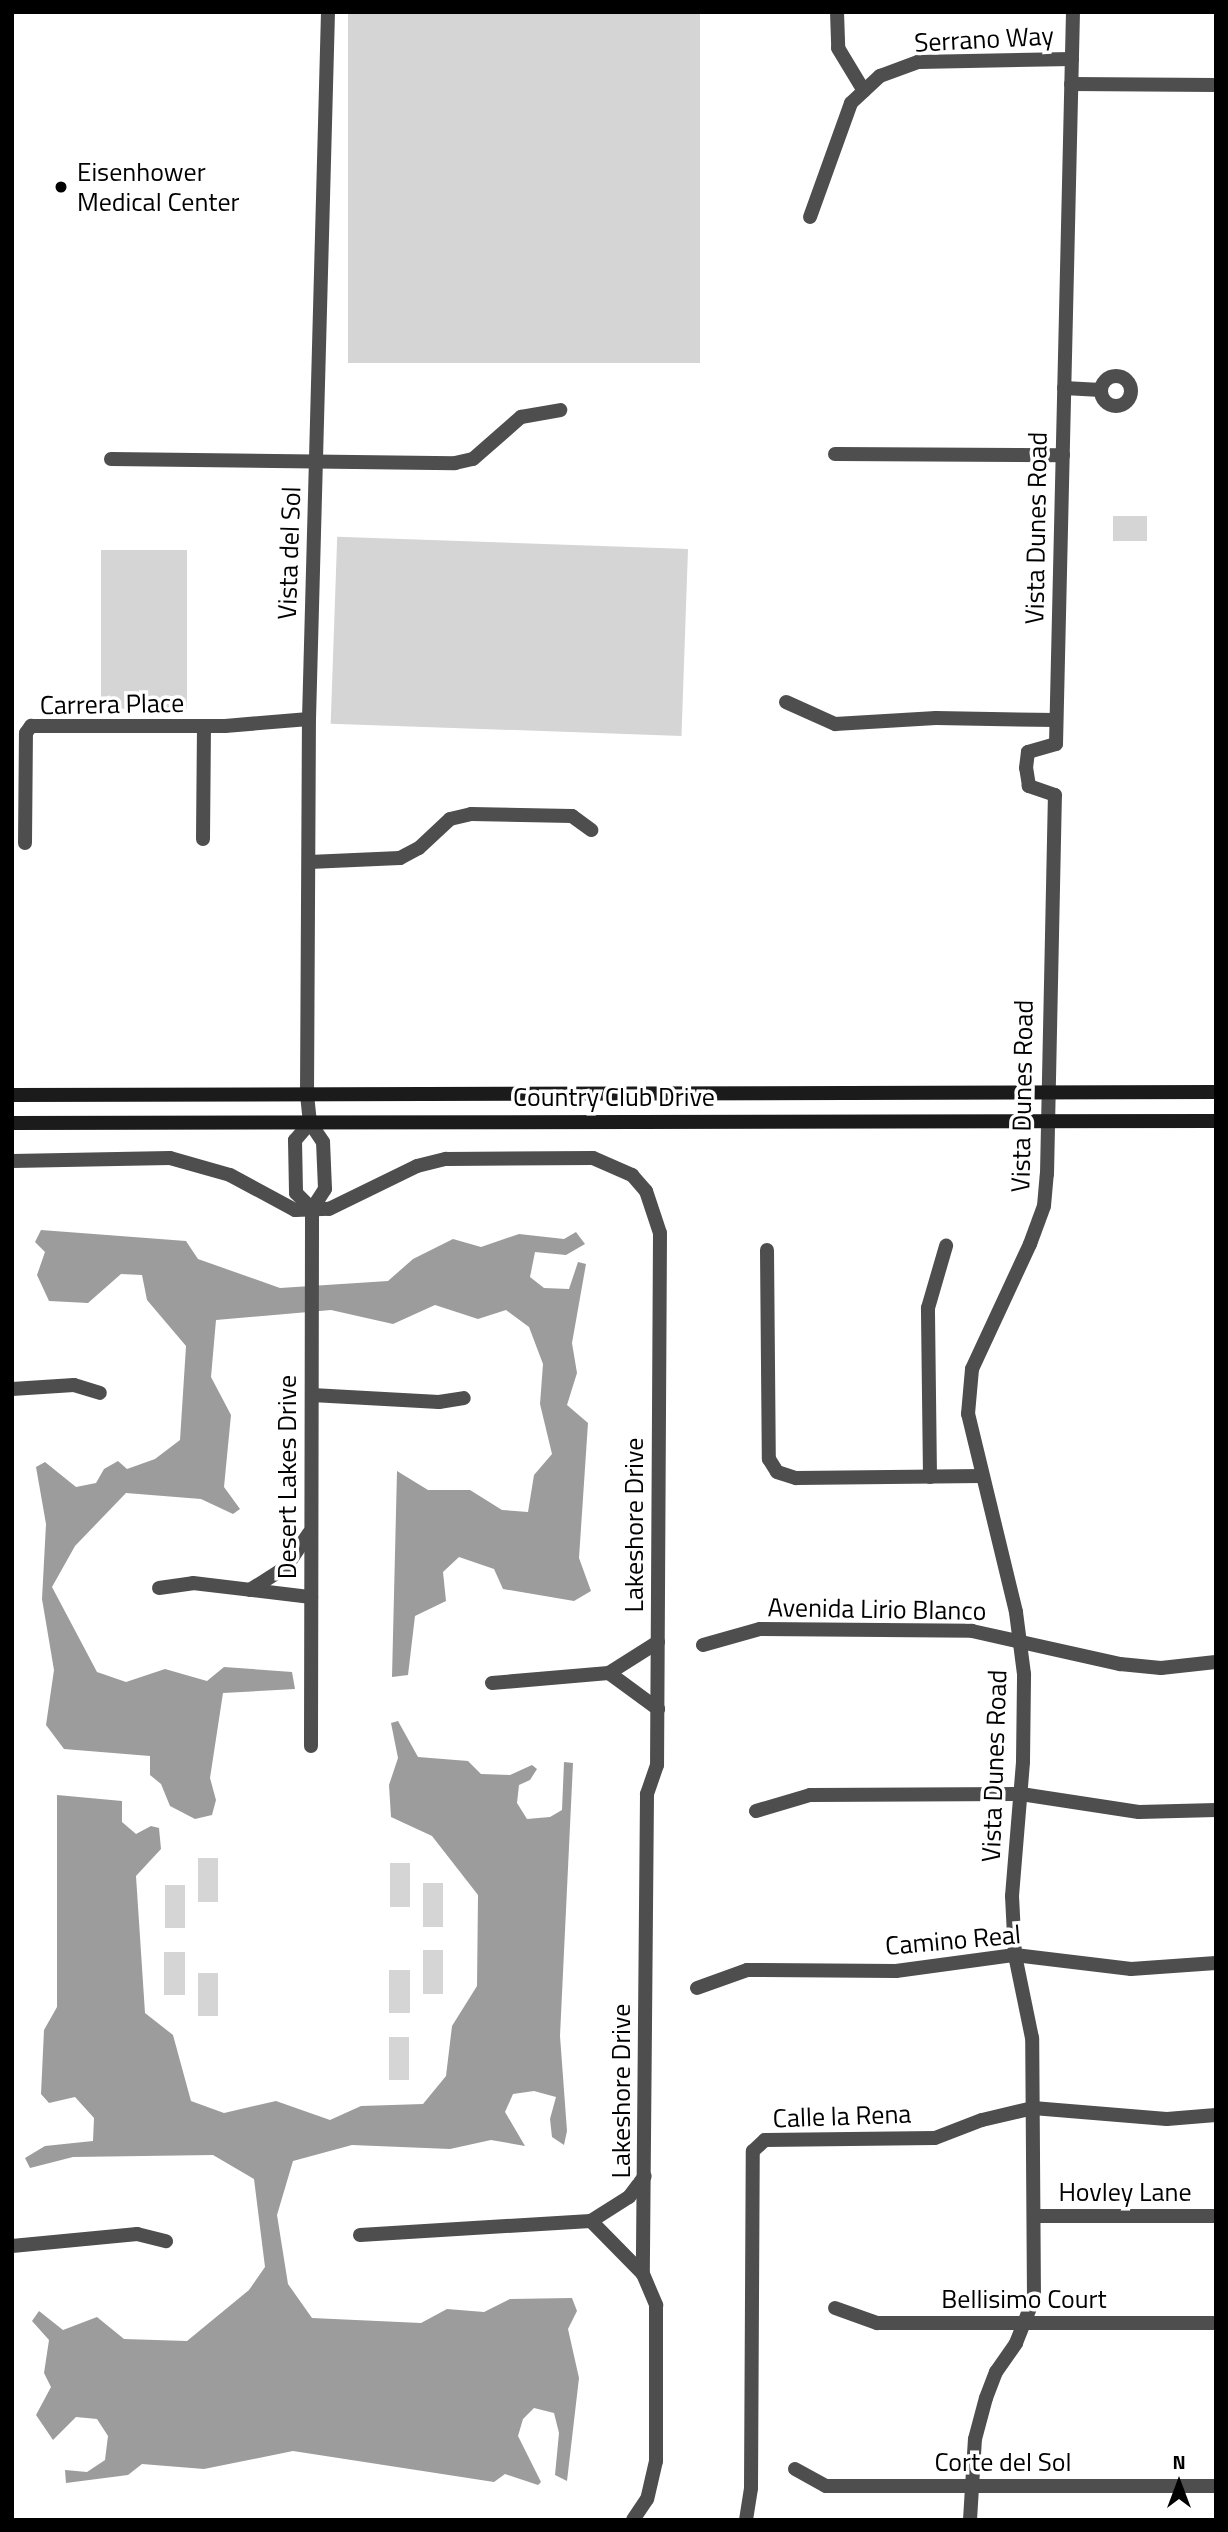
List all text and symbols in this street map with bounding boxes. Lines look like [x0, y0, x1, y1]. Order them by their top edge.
street label: Serrano Way [913, 20, 1055, 58]
place label: Eisenhower Medical Center [77, 156, 240, 218]
marker: Eisenhower Medical Center [51, 177, 71, 197]
street label: Vista Dunes Road [1019, 431, 1053, 625]
street label: Vista del Sol [271, 486, 307, 620]
street label: Carrera Place [39, 687, 185, 721]
street label: Vista Dunes Road [1005, 999, 1039, 1193]
street label: Country Club Drive [513, 1081, 715, 1113]
street label: Desert Lakes Drive [271, 1375, 303, 1579]
street label: Lakeshore Drive [618, 1438, 650, 1612]
street label: Avenida Lirio Blanco [767, 1591, 987, 1627]
street label: Vista Dunes Road [975, 1669, 1013, 1863]
street label: Camino Real [884, 1919, 1022, 1961]
street label: Lakeshore Drive [605, 2004, 637, 2178]
street label: Calle la Rena [772, 2098, 912, 2134]
street label: Hovley Lane [1058, 2176, 1192, 2208]
street label: Bellisimo Court [941, 2283, 1107, 2315]
street label: Corte del Sol [934, 2446, 1072, 2478]
text: N [1172, 2447, 1186, 2476]
north arrow [1144, 2448, 1214, 2518]

